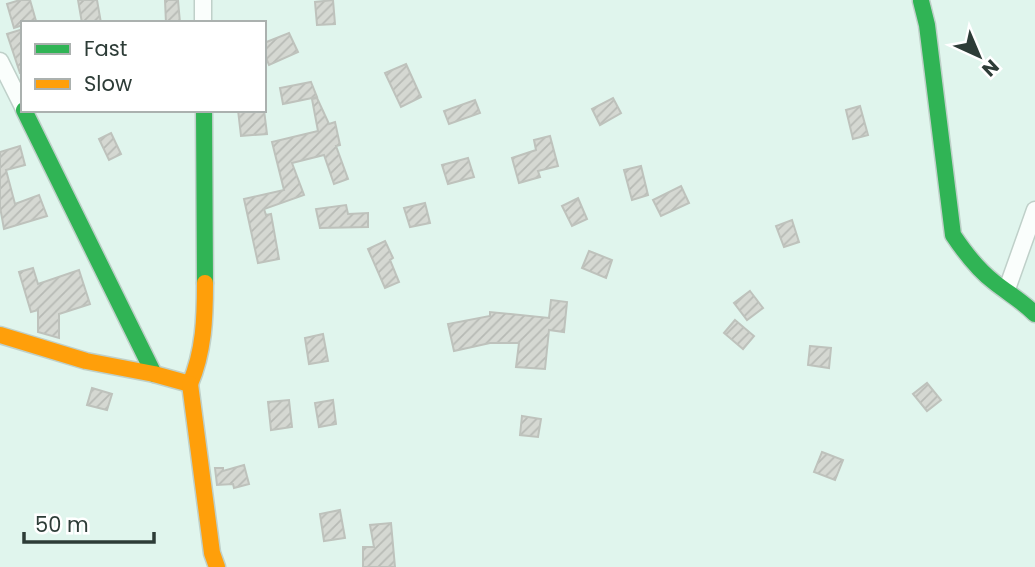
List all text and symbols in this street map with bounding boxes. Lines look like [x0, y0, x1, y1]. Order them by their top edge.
legend [21, 21, 266, 112]
north arrow [944, 21, 1014, 91]
text: Fast [84, 34, 127, 63]
text: N [976, 53, 1005, 83]
text: Slow [84, 69, 132, 98]
scale bar [24, 500, 154, 544]
text: 50 m [35, 510, 89, 539]

